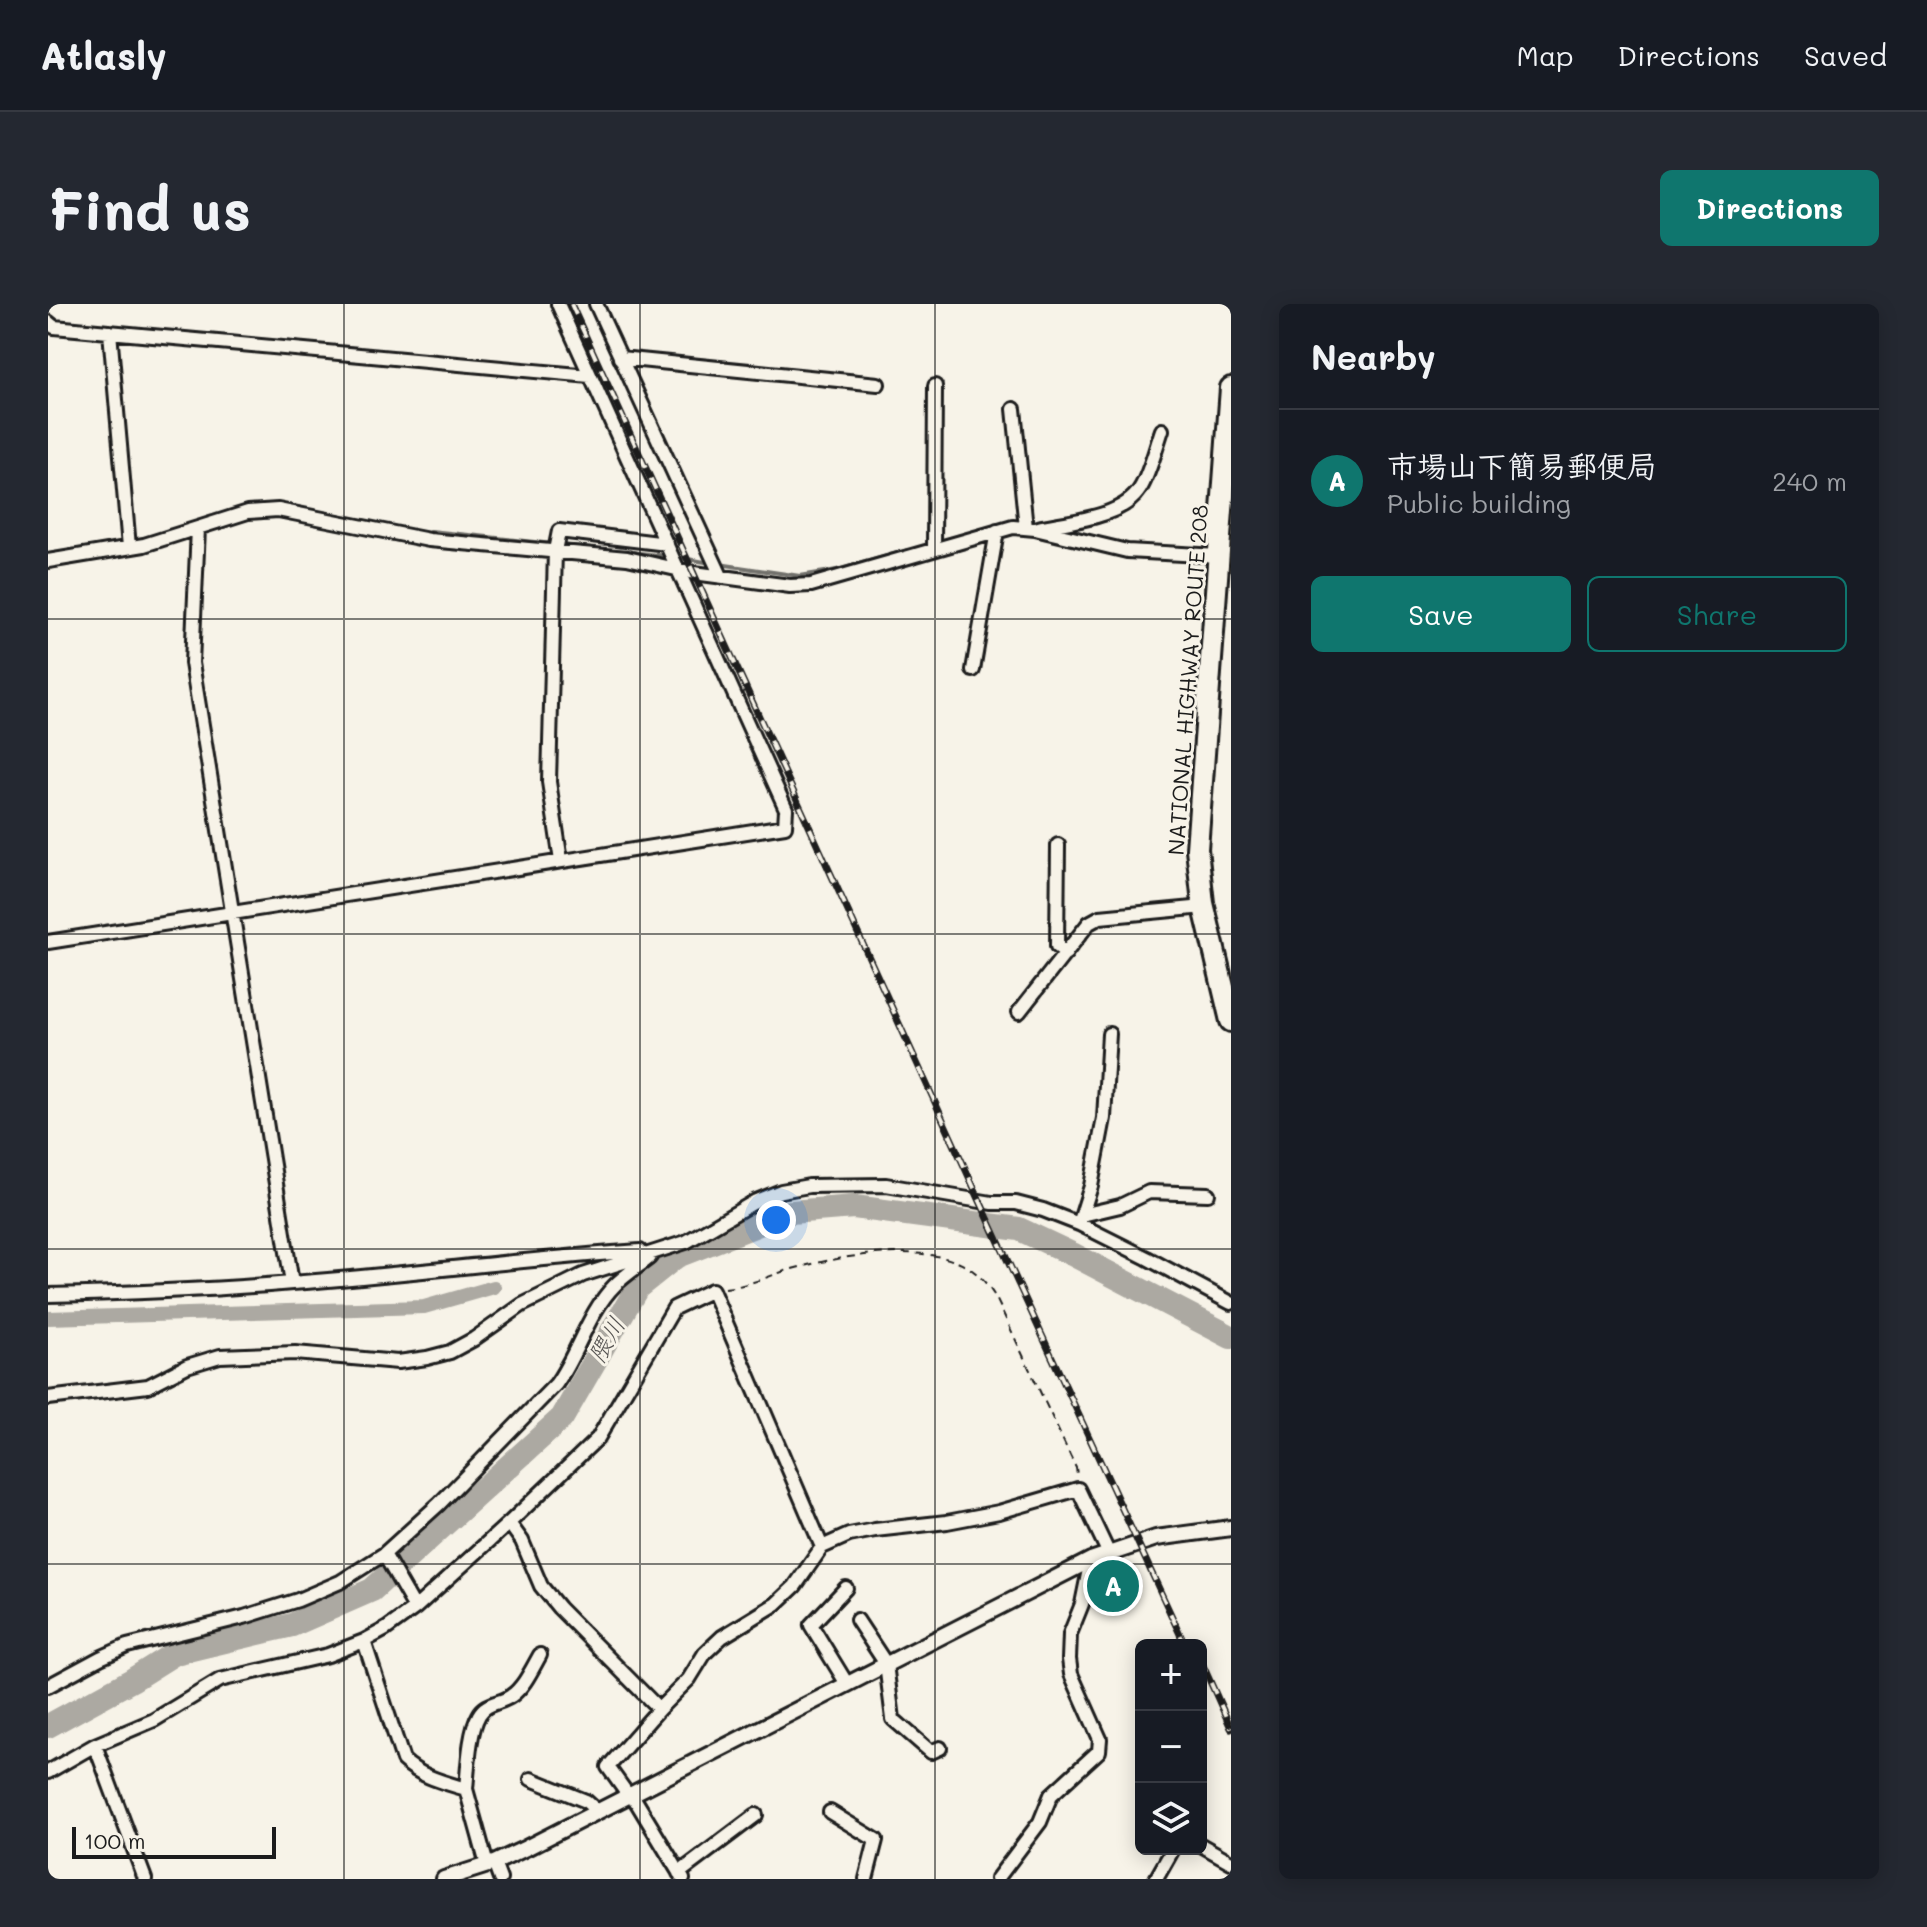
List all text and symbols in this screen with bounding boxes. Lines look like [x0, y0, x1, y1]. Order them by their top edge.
text: Atlasly [40, 30, 167, 80]
text: Map [1517, 37, 1574, 73]
text: Directions [1618, 37, 1760, 73]
text: Saved [1804, 37, 1887, 73]
button: Directions [1660, 170, 1879, 246]
text: Find us [48, 172, 251, 245]
text: Nearby [1311, 334, 1436, 379]
text: 市場山下簡易郵便局 [1387, 445, 1657, 485]
text: A [1328, 464, 1346, 498]
text: 240 m [1772, 464, 1847, 498]
text: Public building [1387, 486, 1571, 520]
street label: NATIONAL HIGHWAY ROUTE 208 [1161, 504, 1214, 856]
button: Save [1311, 576, 1571, 652]
button: Share [1587, 576, 1847, 652]
your location [756, 1200, 796, 1240]
water label: 隈川 [580, 1311, 631, 1368]
pin: A [1087, 1556, 1139, 1616]
map controls [1135, 1639, 1207, 1855]
button: + [1135, 1639, 1207, 1711]
button: − [1135, 1711, 1207, 1783]
button: layers [1135, 1783, 1207, 1855]
scale bar [72, 1823, 276, 1859]
text: 100 m [84, 1826, 146, 1855]

